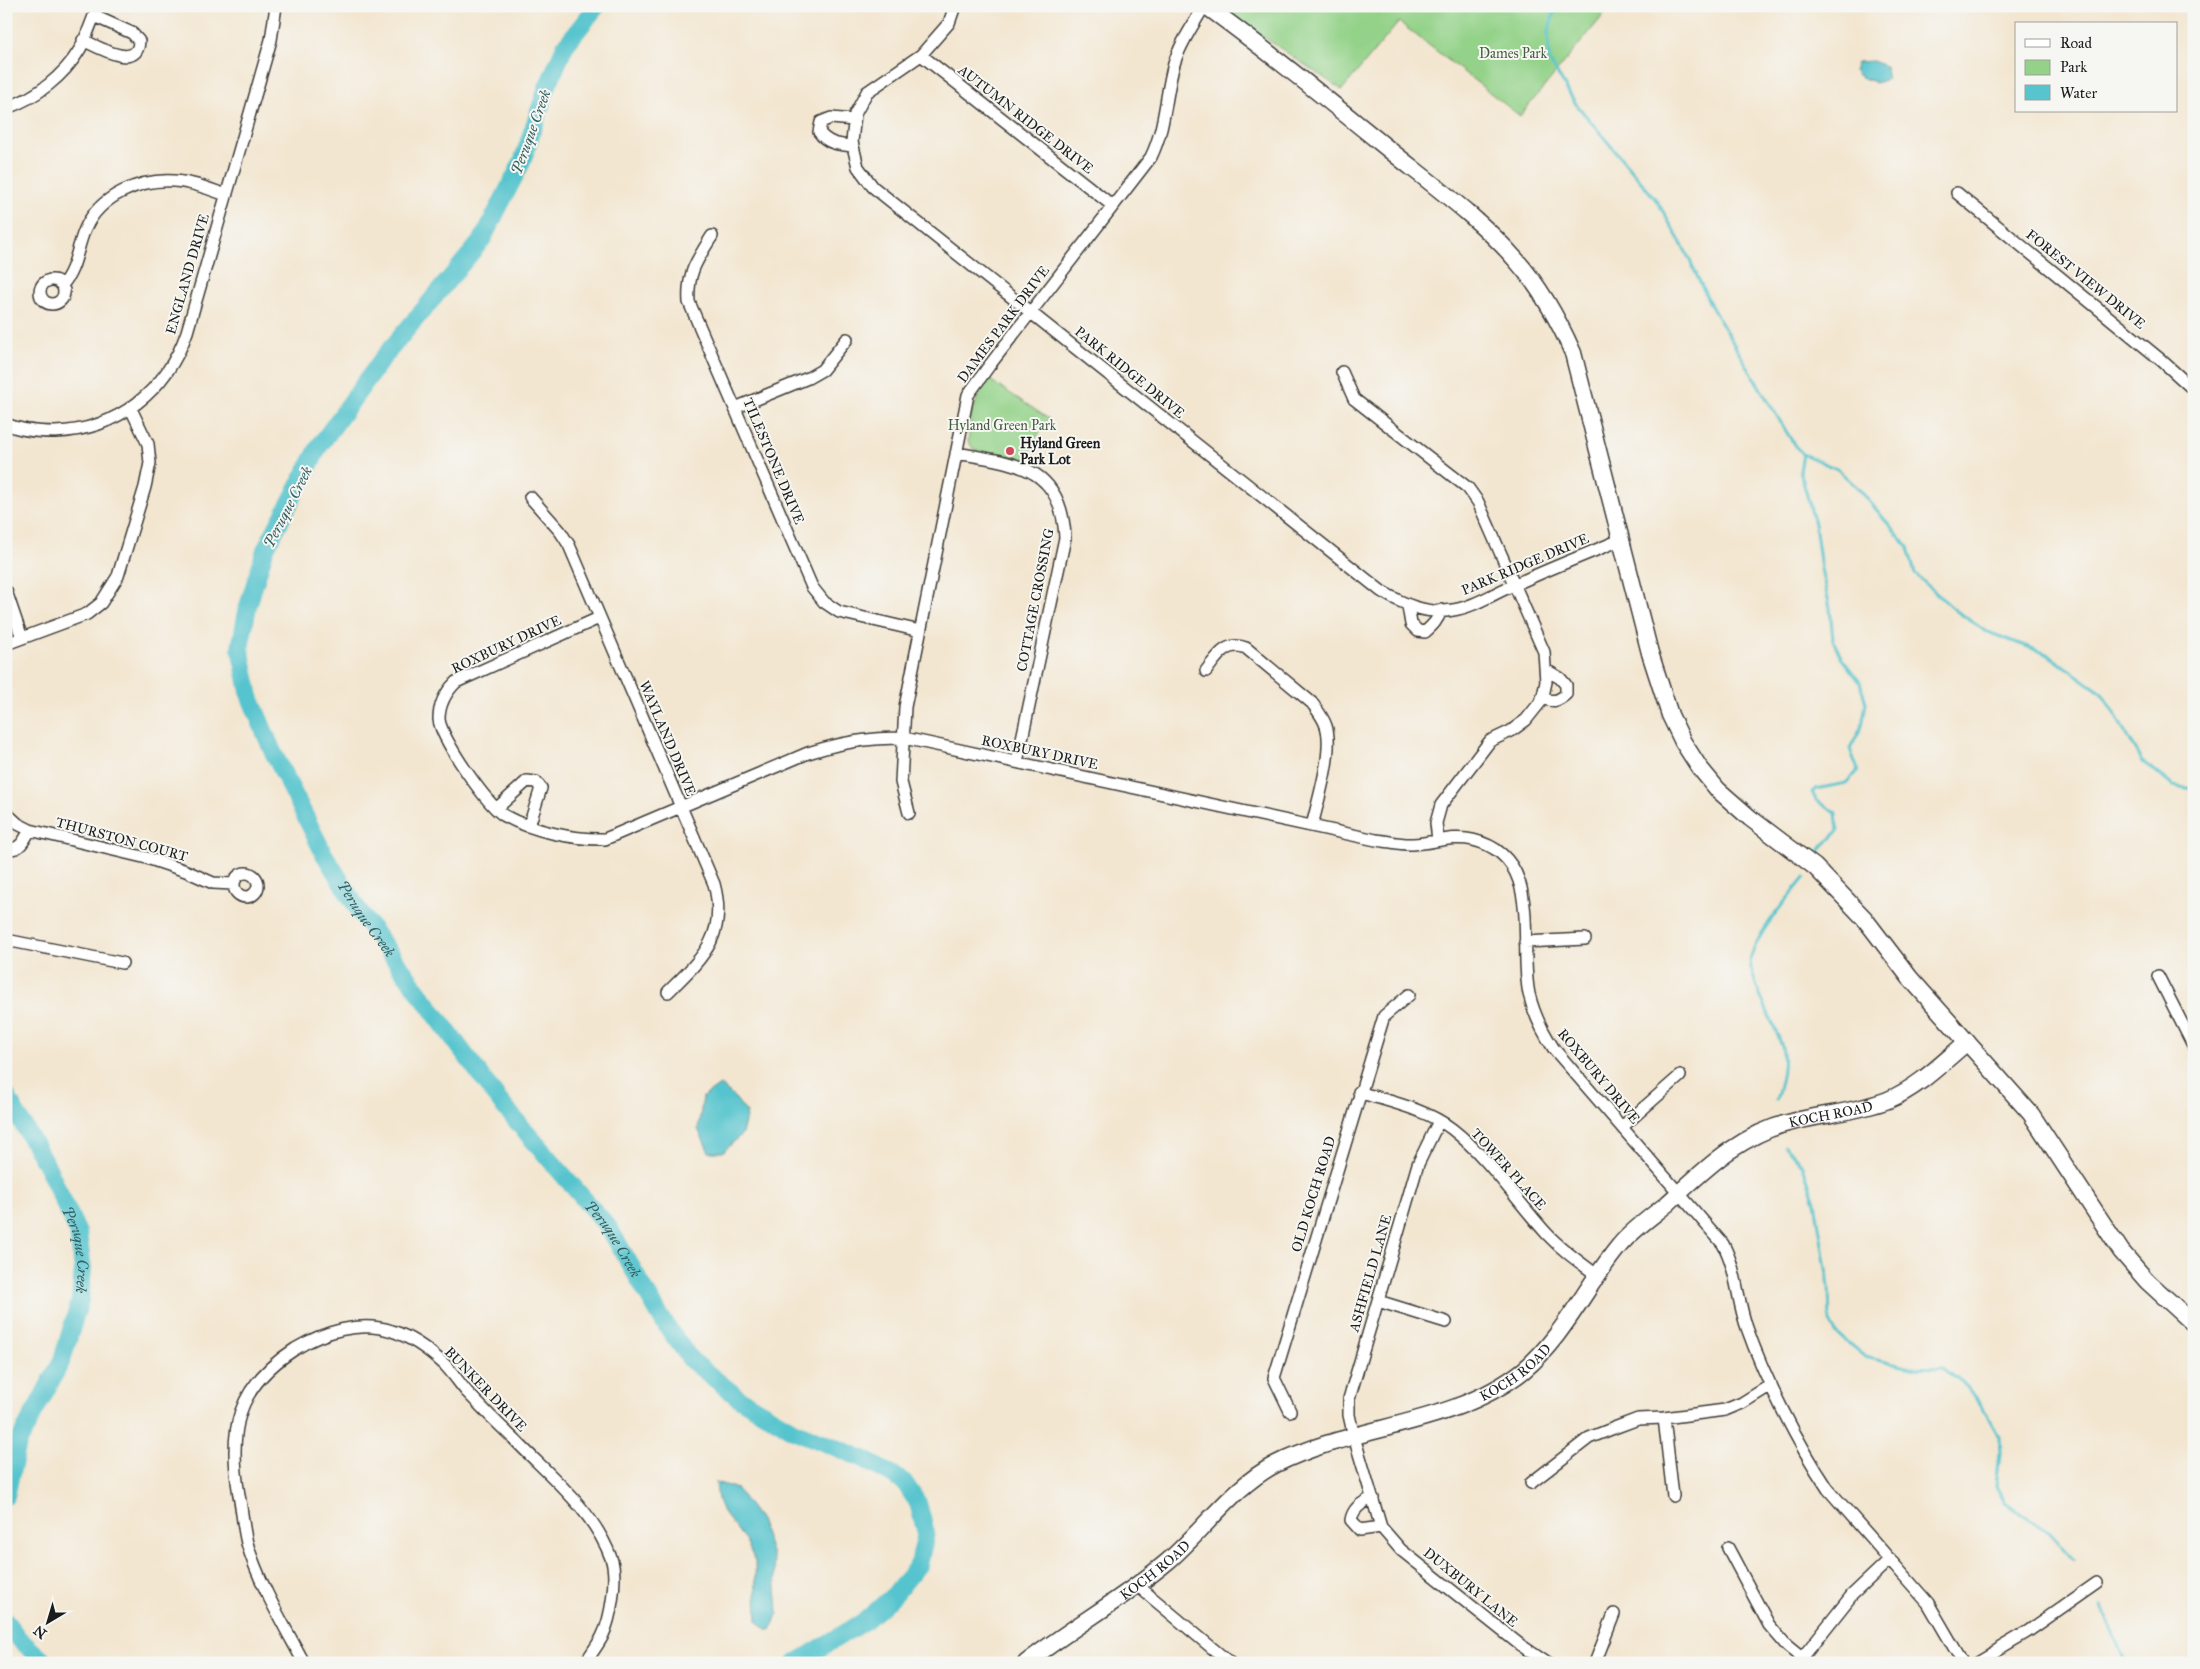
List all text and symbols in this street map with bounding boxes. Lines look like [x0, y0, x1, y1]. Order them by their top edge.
legend [2015, 22, 2178, 112]
text: Road [2060, 34, 2092, 52]
park label: Dames Park [1479, 45, 1547, 62]
text: Park [2060, 58, 2087, 76]
street label: AUTUMN RIDGE DRIVE [954, 61, 1097, 177]
text: Water [2060, 84, 2097, 102]
water label: Peruque Creek [507, 87, 555, 177]
street label: ENGLAND DRIVE [162, 212, 213, 336]
street label: FOREST VIEW DRIVE [2023, 226, 2149, 333]
street label: DAMES PARK DRIVE [954, 262, 1053, 386]
street label: PARK RIDGE DRIVE [1071, 323, 1188, 422]
street label: TILESTONE DRIVE [739, 395, 808, 527]
park label: Hyland Green Park [948, 417, 1057, 434]
place label: Hyland Green Park Lot [1020, 435, 1101, 468]
marker: Hyland Green Park Lot [1004, 445, 1016, 457]
water label: Peruque Creek [260, 463, 316, 551]
street label: COTTAGE CROSSING [1013, 527, 1058, 673]
street label: PARK RIDGE DRIVE [1459, 530, 1591, 599]
street label: ROXBURY DRIVE [449, 612, 564, 677]
street label: WAYLAND DRIVE [636, 678, 699, 798]
street label: ROXBURY DRIVE [980, 732, 1100, 773]
street label: THURSTON COURT [54, 814, 190, 865]
water label: Peruque Creek [334, 877, 399, 961]
street label: ROXBURY DRIVE [1554, 1025, 1643, 1127]
street label: KOCH ROAD [1787, 1098, 1875, 1131]
street label: TOWER PLACE [1468, 1125, 1550, 1214]
street label: OLD KOCH ROAD [1288, 1134, 1339, 1254]
water label: Peruque Creek [581, 1197, 645, 1281]
water label: Peruque Creek [58, 1204, 92, 1294]
street label: ASHFIELD LANE [1345, 1213, 1395, 1335]
street label: KOCH ROAD [1477, 1340, 1555, 1405]
street label: BUNKER DRIVE [441, 1343, 530, 1435]
street label: KOCH ROAD [1117, 1537, 1194, 1604]
street label: DUXBURY LANE [1420, 1544, 1521, 1631]
north arrow [22, 1596, 72, 1646]
text: N [30, 1621, 50, 1642]

